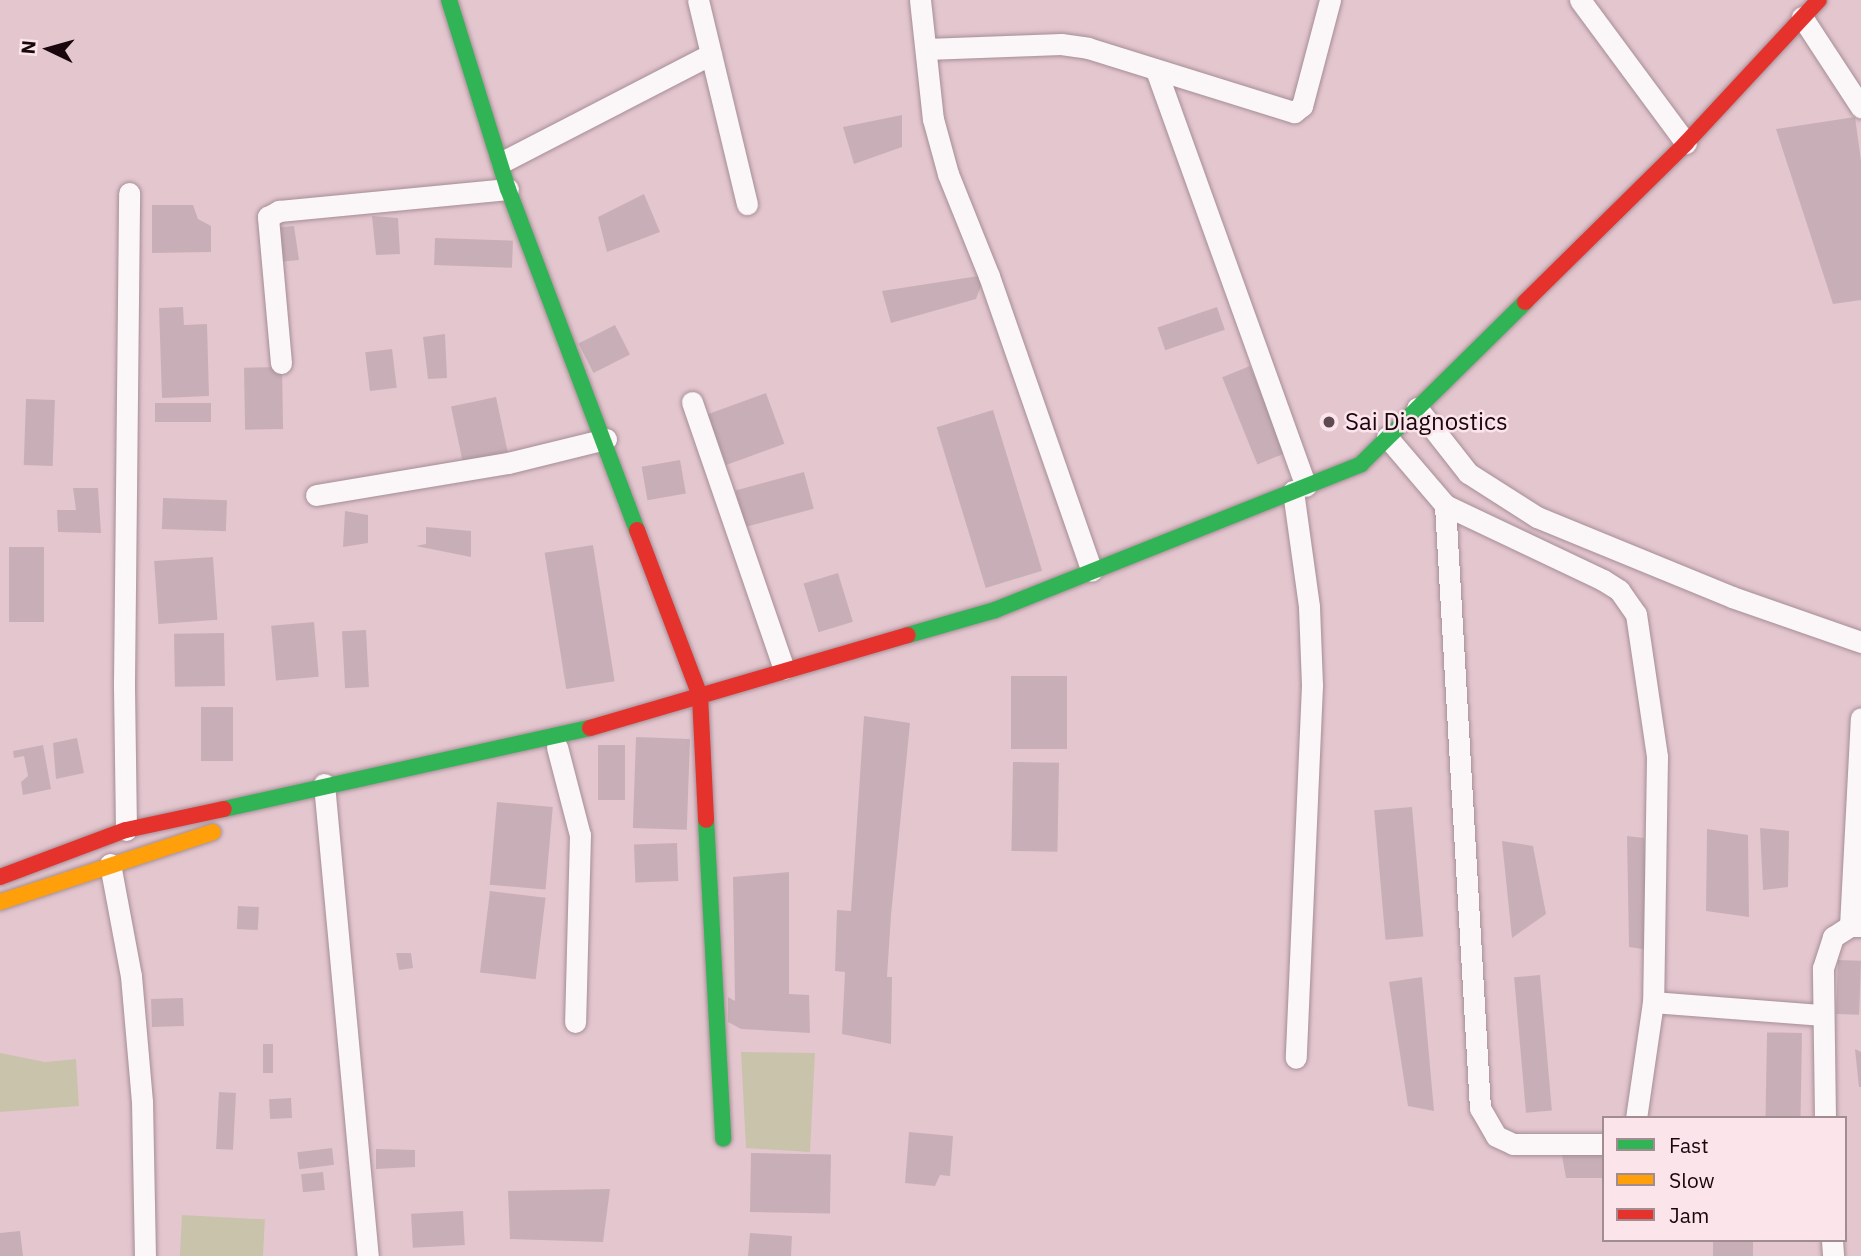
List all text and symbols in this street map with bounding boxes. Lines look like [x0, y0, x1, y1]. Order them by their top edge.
north arrow [14, 14, 84, 84]
text: N [16, 39, 41, 55]
place label: Sai Diagnostics [1345, 408, 1508, 436]
marker: Sai Diagnostics [1319, 412, 1339, 432]
legend [1602, 1116, 1847, 1242]
text: Fast [1669, 1131, 1709, 1159]
text: Slow [1669, 1166, 1715, 1194]
text: Jam [1669, 1201, 1709, 1229]

